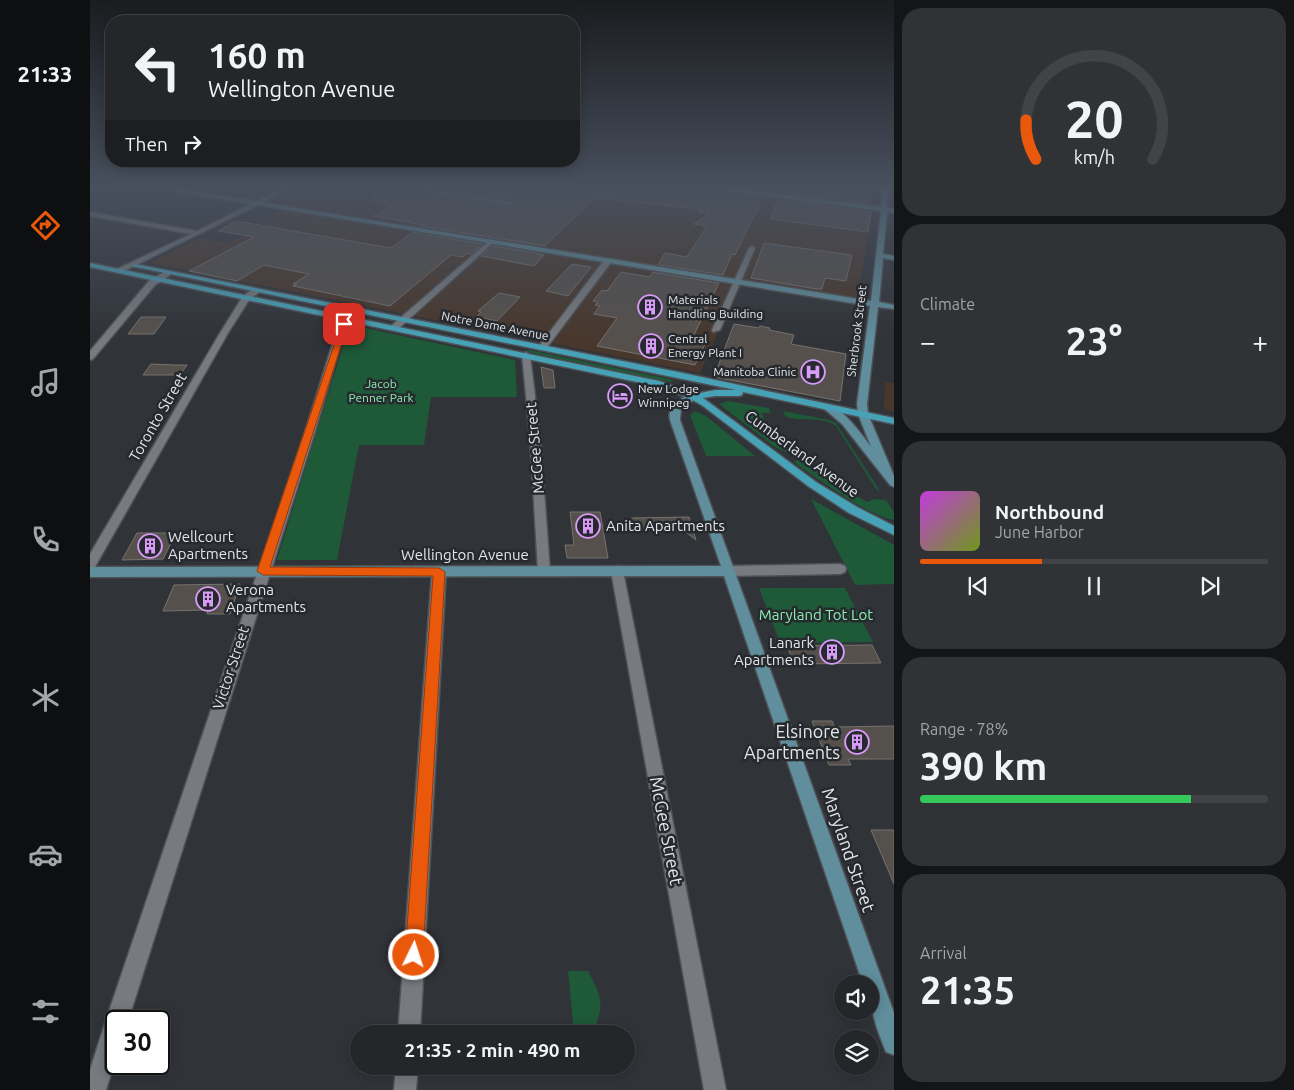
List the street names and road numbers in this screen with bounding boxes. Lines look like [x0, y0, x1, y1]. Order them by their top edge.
street label: Sherbrook Street [844, 284, 869, 378]
street label: Notre Dame Avenue [440, 309, 550, 342]
street label: Toronto Street [125, 369, 190, 464]
street label: McGee Street [522, 401, 547, 495]
street label: Cumberland Avenue [742, 407, 862, 501]
street label: Wellington Avenue [401, 546, 529, 563]
street label: Victor Street [209, 624, 252, 711]
street label: McGee Street [647, 775, 687, 887]
street label: Maryland Street [818, 785, 880, 914]

